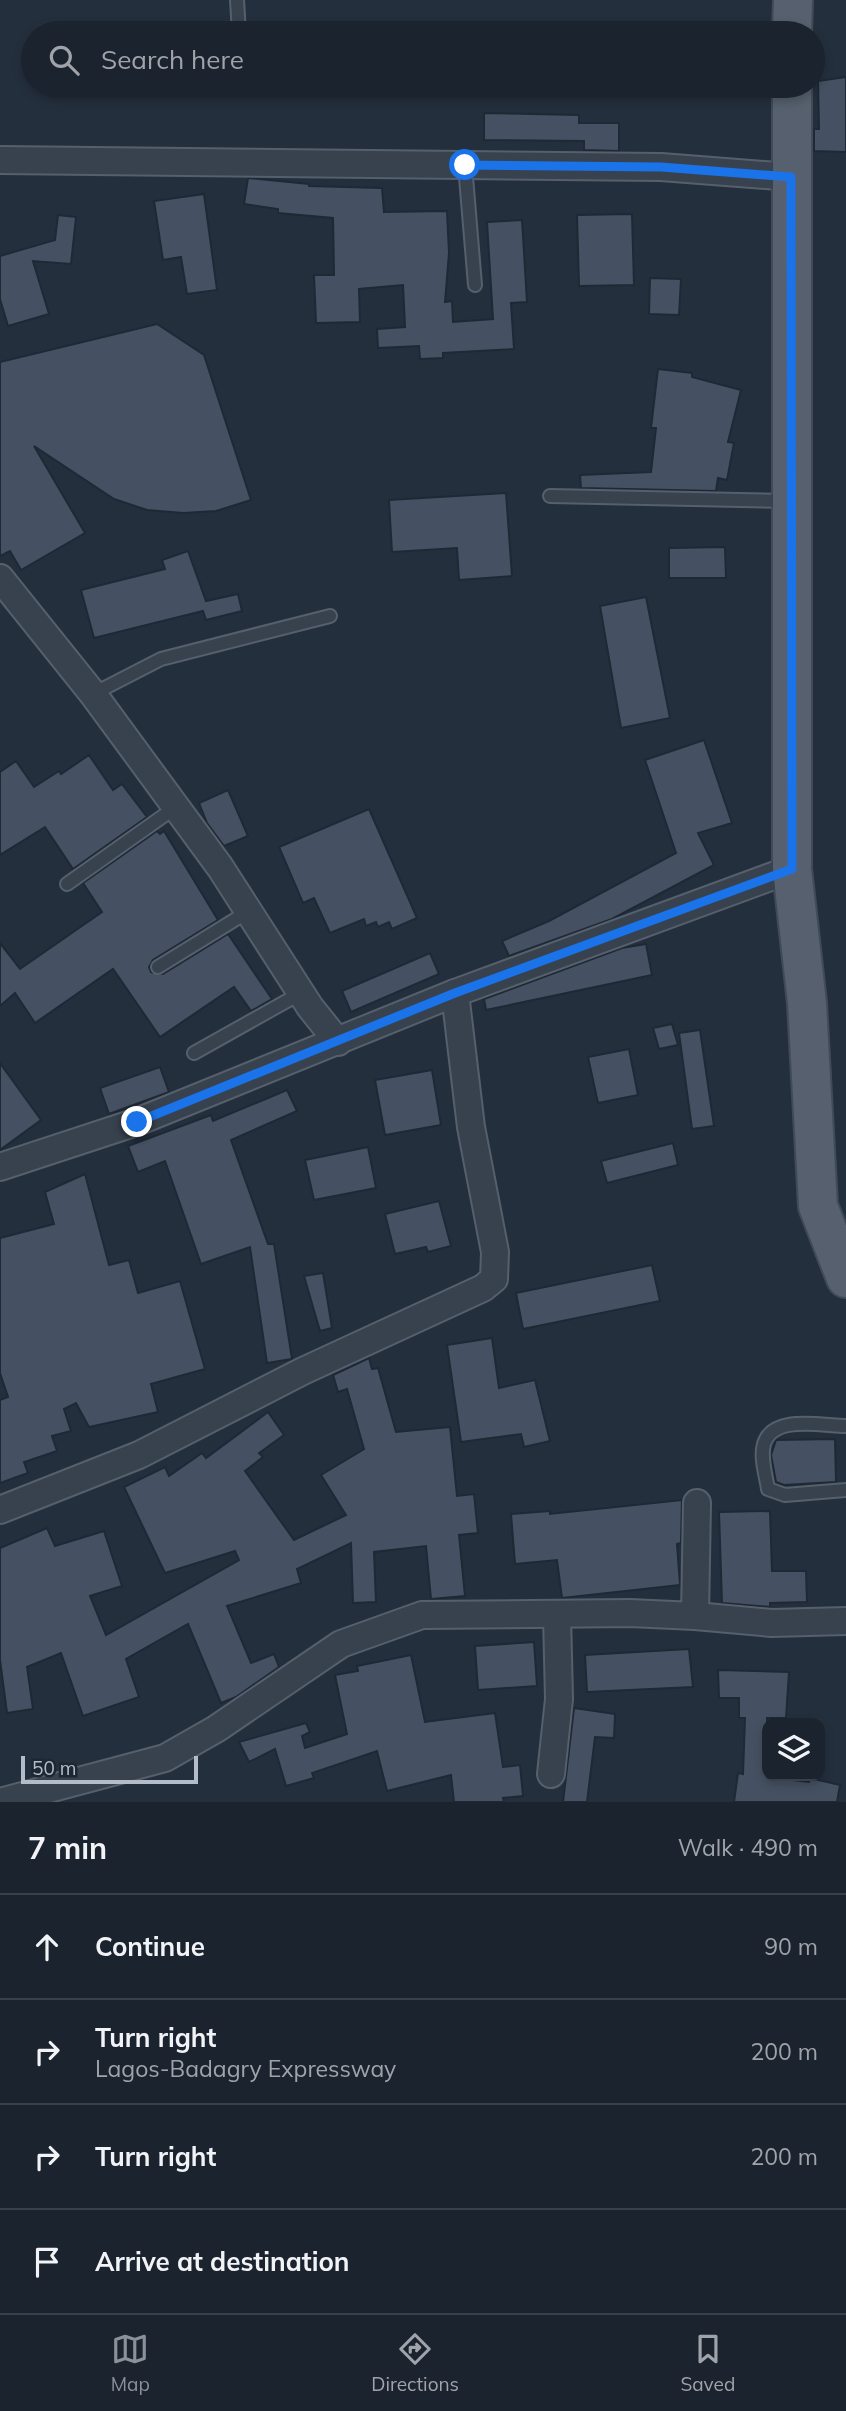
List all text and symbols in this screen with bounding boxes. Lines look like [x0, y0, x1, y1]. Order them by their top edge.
search box [21, 21, 825, 98]
icon: search [45, 41, 83, 79]
text: Search here [101, 43, 244, 76]
route start [449, 149, 480, 180]
route end [121, 1106, 152, 1137]
map controls [762, 1718, 825, 1781]
button: layers [762, 1718, 825, 1781]
scale bar [21, 1753, 198, 1785]
text: 50 m [32, 1756, 76, 1780]
text: 7 min [28, 1829, 107, 1867]
text: Walk · 490 m [678, 1833, 818, 1862]
icon: ahead [28, 1928, 66, 1966]
text: Continue [95, 1930, 205, 1963]
text: 90 m [764, 1932, 818, 1961]
text: Turn right [95, 2021, 216, 2054]
icon: right [28, 2033, 66, 2071]
text: 200 m [750, 2037, 818, 2066]
text: Lagos-Badagry Expressway [95, 2054, 396, 2083]
icon: right [28, 2138, 66, 2176]
text: Turn right [95, 2140, 216, 2173]
text: 200 m [750, 2142, 818, 2171]
icon: arrive [28, 2243, 66, 2281]
text: Arrive at destination [95, 2245, 350, 2278]
tab: Map [111, 2330, 150, 2396]
tab: Directions [371, 2330, 459, 2396]
tab: Saved [680, 2330, 735, 2396]

